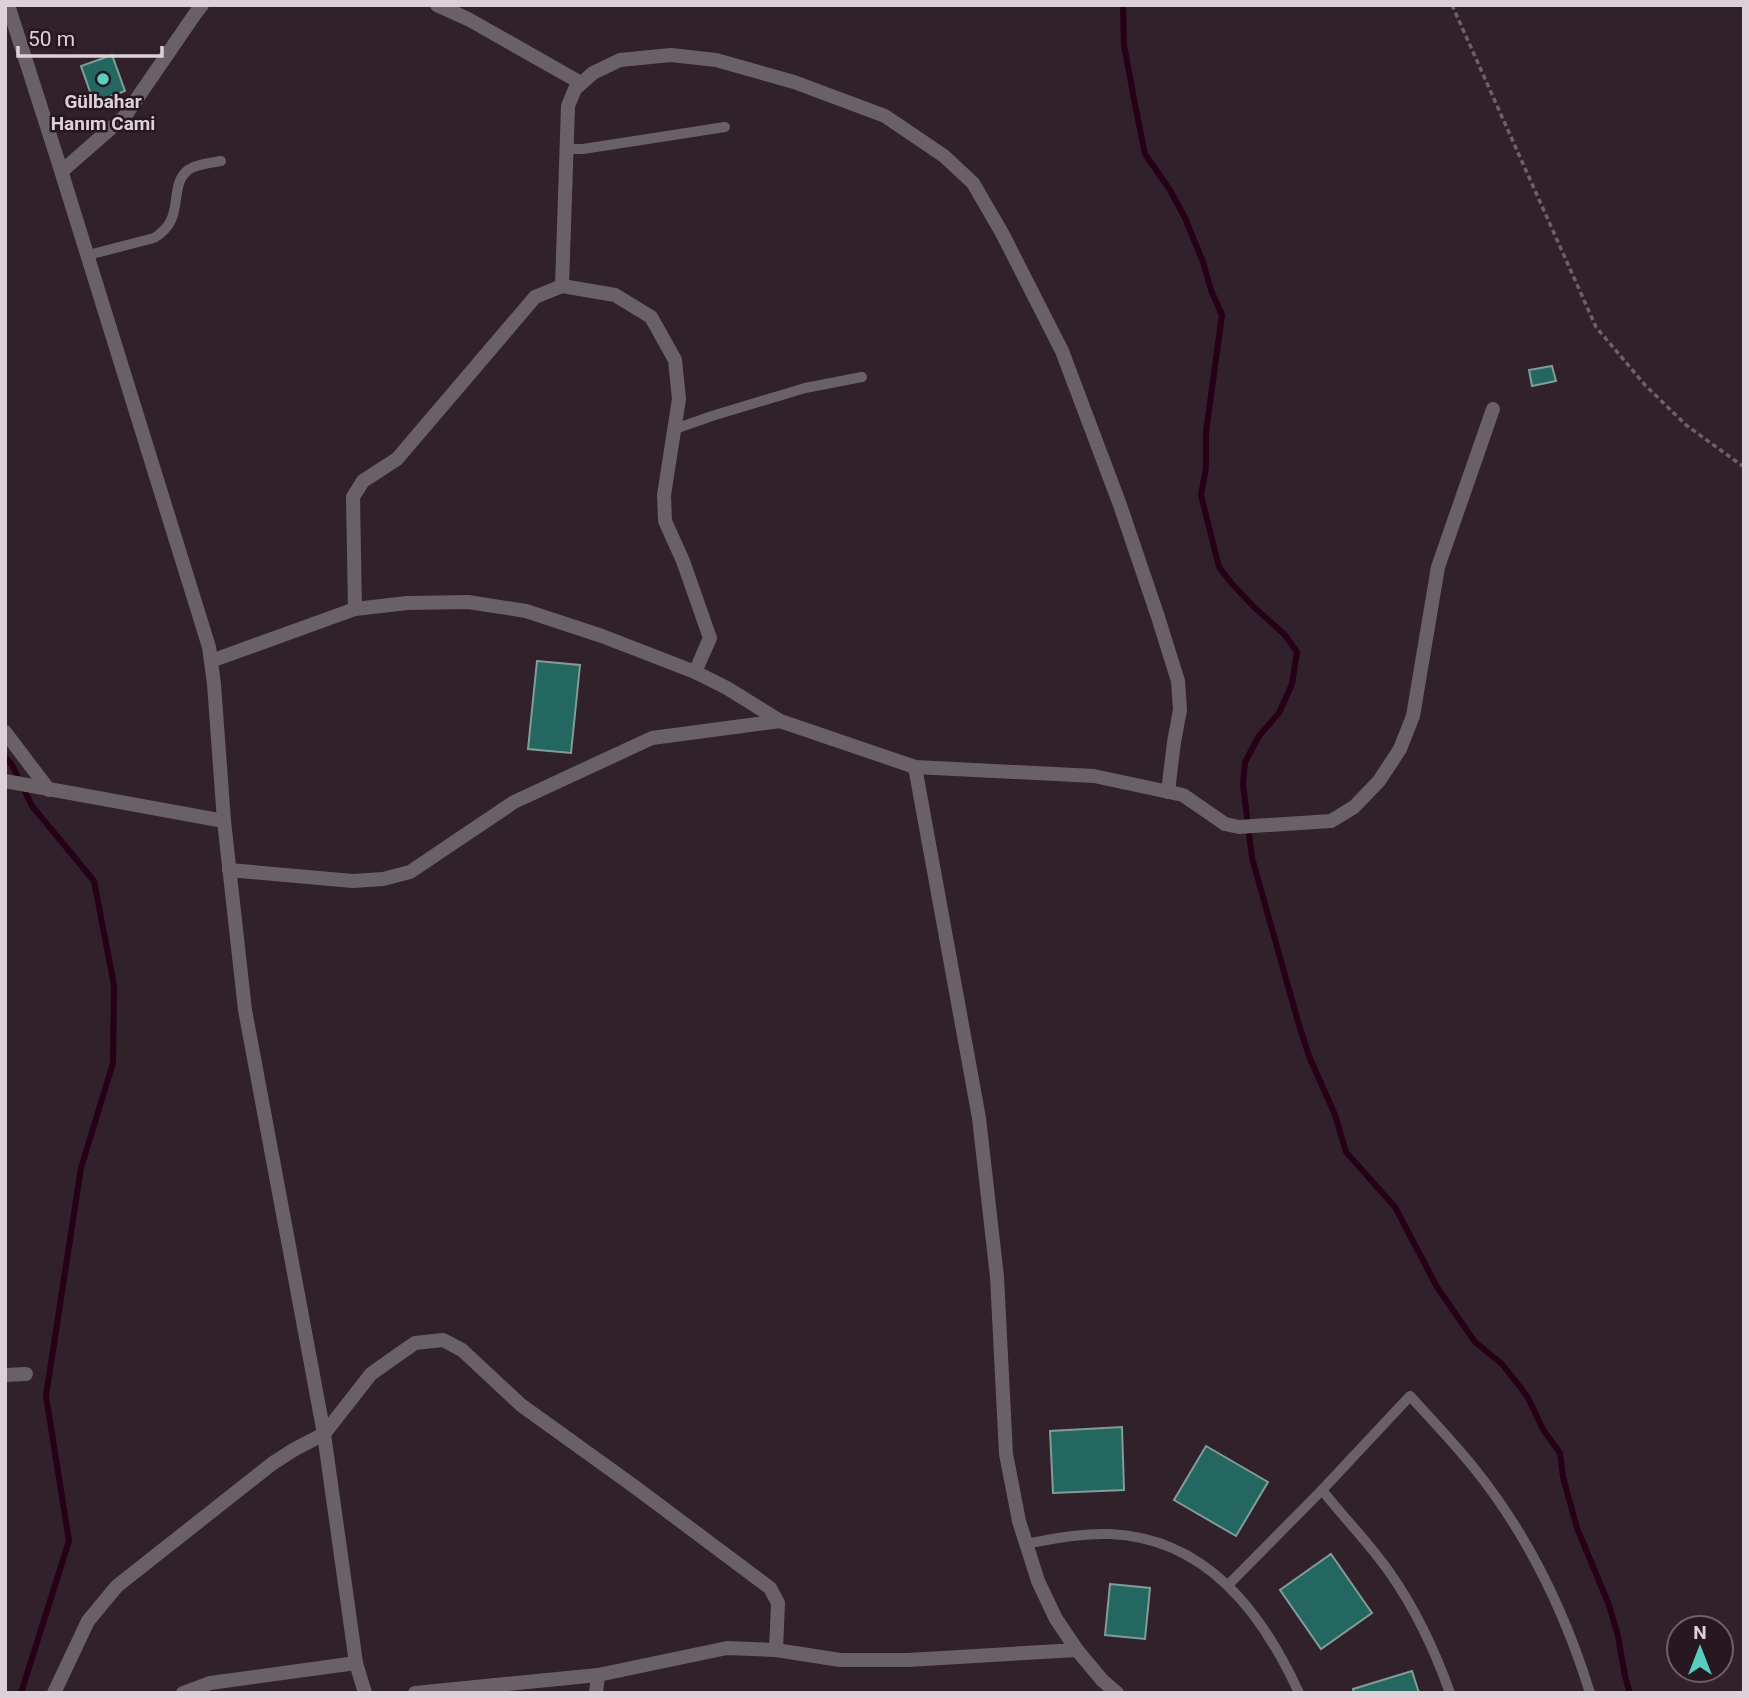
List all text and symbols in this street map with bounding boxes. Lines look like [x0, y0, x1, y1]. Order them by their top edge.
scale bar [18, 14, 161, 58]
text: 50 m [28, 27, 75, 51]
marker: Gülbahar Hanım Cami [95, 71, 111, 87]
place label: Gülbahar Hanım Cami [51, 90, 155, 135]
north arrow [1665, 1614, 1735, 1684]
text: N [1693, 1621, 1707, 1644]

